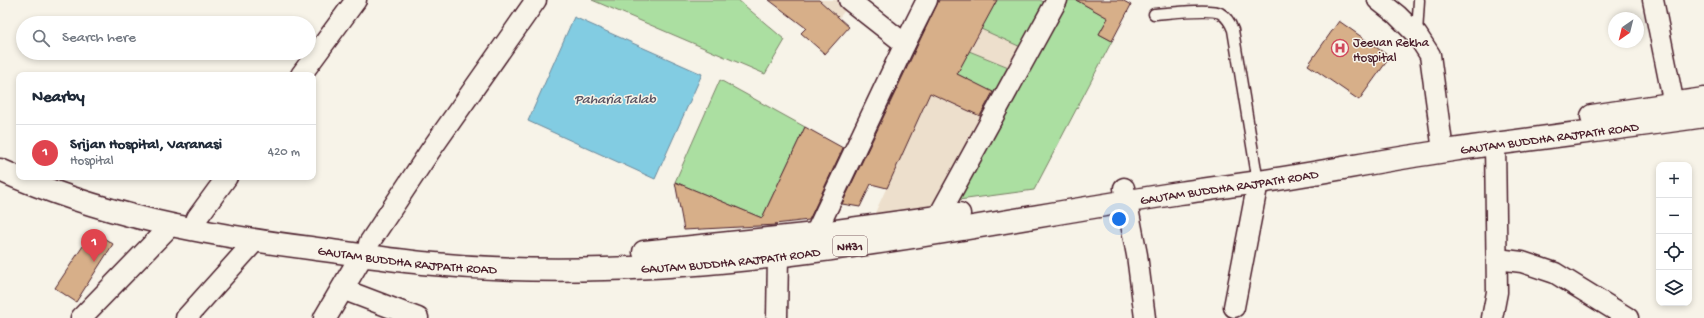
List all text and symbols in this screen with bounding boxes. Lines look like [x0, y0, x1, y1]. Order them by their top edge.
north arrow [1608, 12, 1644, 48]
search box [16, 16, 316, 60]
icon: search [30, 27, 52, 49]
text: Search here [62, 29, 136, 47]
place label: Jeevan Rekha Hospital [1353, 36, 1430, 66]
hospital icon: Jeevan Rekha Hospital [1330, 38, 1350, 58]
text: Nearby [32, 88, 85, 108]
water label: Paharia Talab [574, 92, 656, 109]
street label: GAUTAM BUDDHA RAJPATH ROAD [1459, 120, 1640, 159]
text: Srijan Hospital, Varanasi [70, 136, 222, 154]
text: 1 [42, 145, 48, 160]
text: 420 m [268, 145, 300, 160]
text: Hospital [70, 154, 114, 169]
map controls [1656, 162, 1692, 306]
button: + [1656, 162, 1692, 198]
street label: GAUTAM BUDDHA RAJPATH ROAD [1139, 167, 1320, 209]
button: − [1656, 198, 1692, 234]
your location [1109, 209, 1129, 229]
pin: 1 [81, 229, 107, 262]
button: locate [1656, 234, 1692, 270]
road number: NH31 [833, 236, 867, 256]
street label: GAUTAM BUDDHA RAJPATH ROAD [317, 244, 498, 278]
street label: GAUTAM BUDDHA RAJPATH ROAD [641, 246, 822, 278]
button: layers [1656, 270, 1692, 306]

